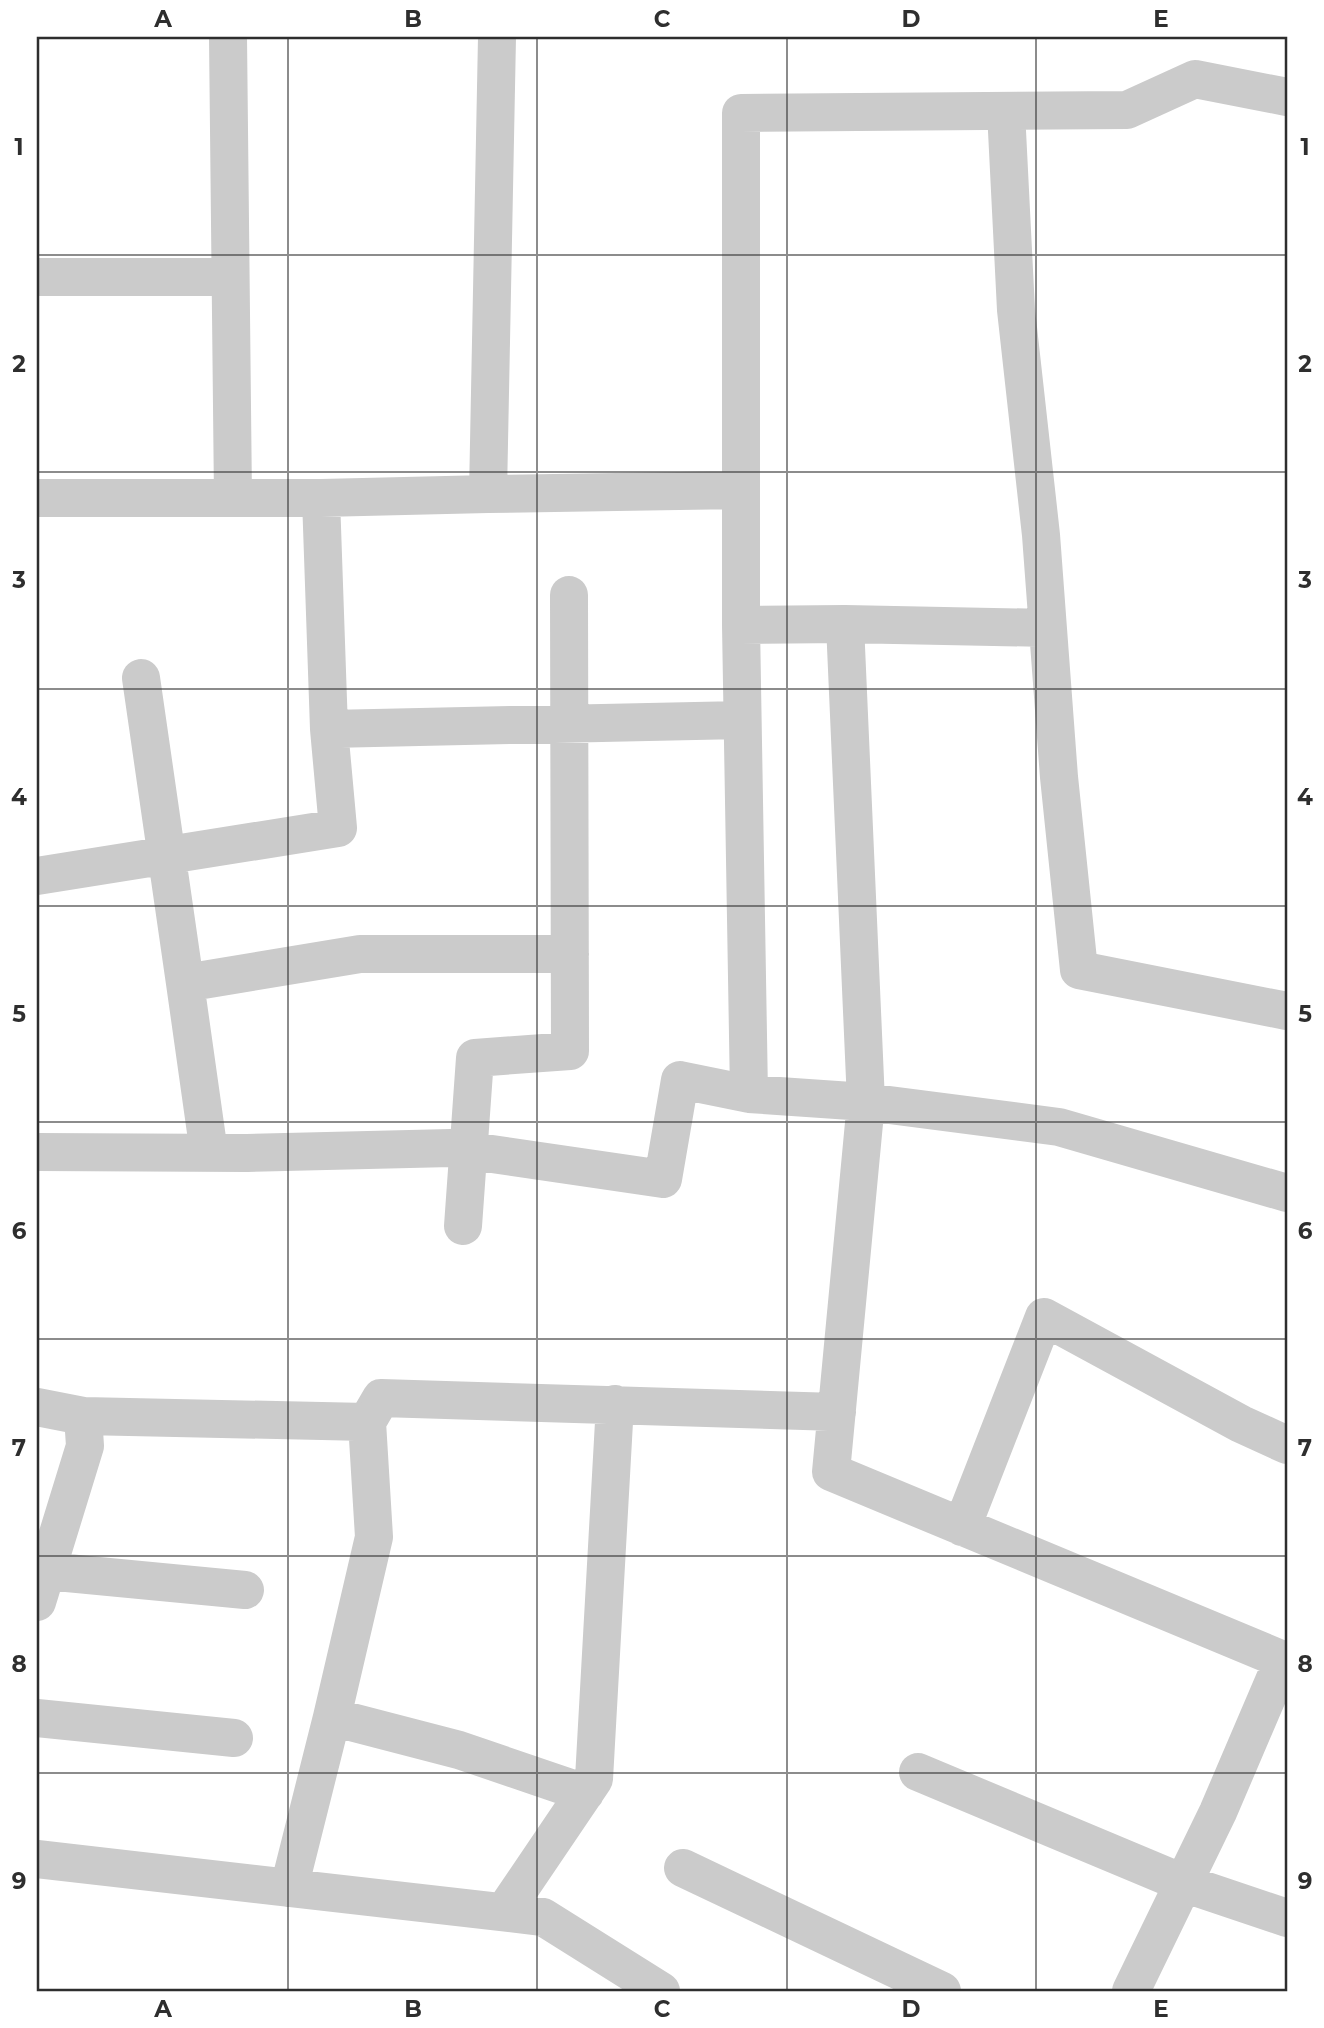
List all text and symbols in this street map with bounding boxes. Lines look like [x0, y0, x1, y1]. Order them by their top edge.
text: A [153, 5, 172, 33]
text: B [404, 5, 422, 33]
text: C [654, 5, 671, 33]
text: D [902, 5, 921, 33]
text: E [1153, 5, 1169, 33]
text: 1 [14, 133, 24, 161]
text: 1 [1300, 133, 1310, 161]
text: 2 [12, 350, 26, 378]
text: 2 [1298, 350, 1312, 378]
text: 3 [11, 566, 26, 594]
text: 3 [1297, 566, 1312, 594]
text: 4 [11, 783, 27, 811]
text: 4 [1297, 783, 1313, 811]
text: 5 [12, 1000, 26, 1028]
text: 5 [1298, 1000, 1312, 1028]
text: 6 [12, 1217, 27, 1245]
text: 6 [1298, 1217, 1313, 1245]
text: 7 [12, 1434, 26, 1462]
text: 7 [1298, 1434, 1312, 1462]
text: 8 [11, 1650, 27, 1678]
text: 8 [1297, 1650, 1313, 1678]
text: 9 [12, 1867, 26, 1895]
text: 9 [1298, 1867, 1312, 1895]
text: A [153, 1995, 172, 2023]
text: B [404, 1995, 422, 2023]
text: C [654, 1995, 671, 2023]
text: D [902, 1995, 921, 2023]
text: E [1153, 1995, 1169, 2023]

